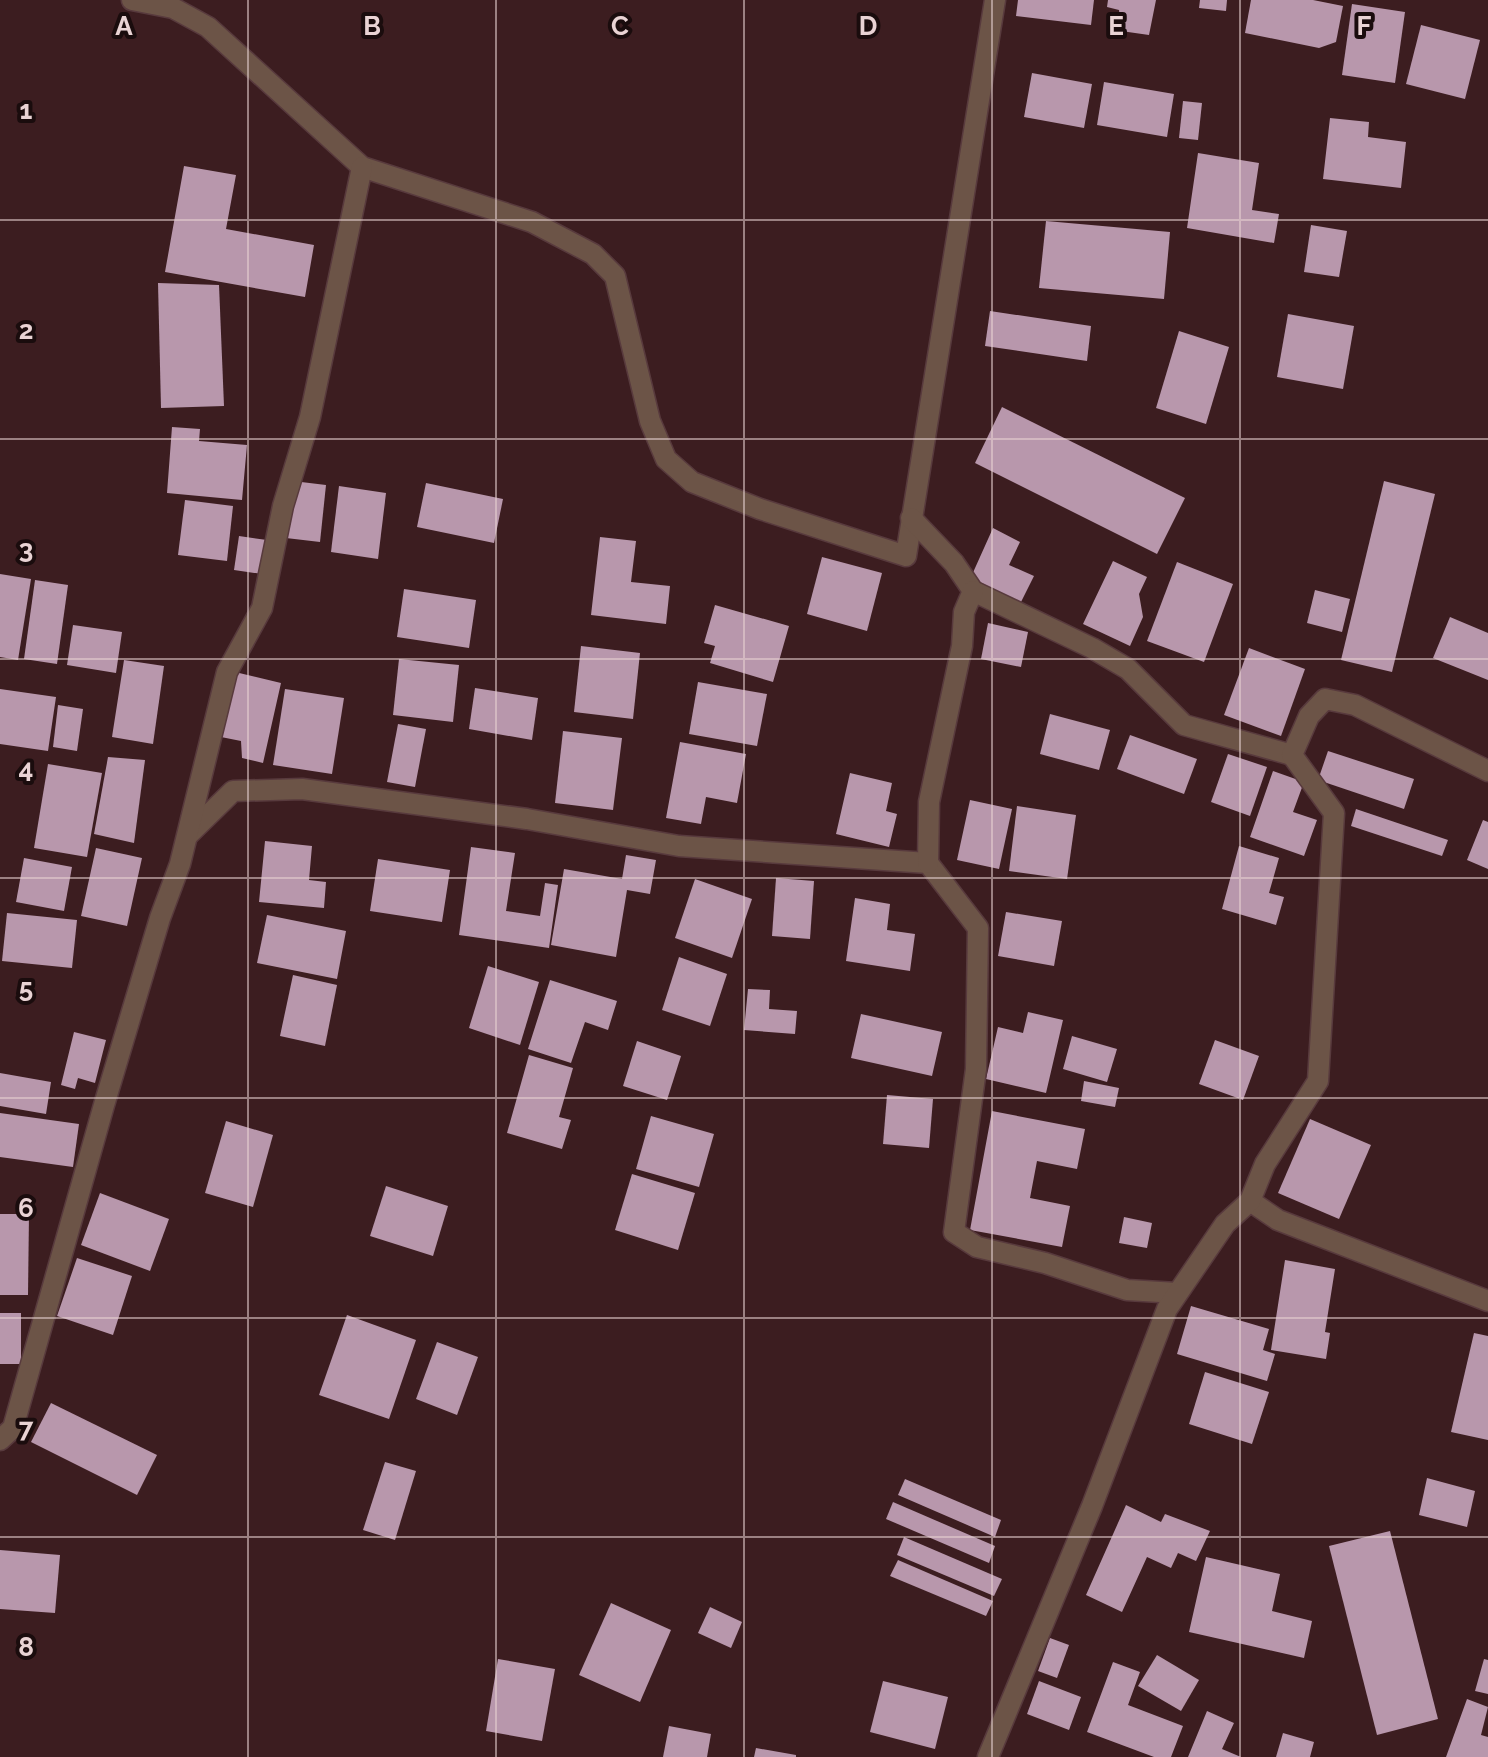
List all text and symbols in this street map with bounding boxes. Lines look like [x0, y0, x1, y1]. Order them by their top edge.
text: A [115, 11, 133, 41]
text: B [363, 11, 381, 41]
text: C [611, 11, 629, 41]
text: D [859, 11, 877, 41]
text: E [1108, 11, 1124, 41]
text: F [1357, 11, 1372, 41]
text: 1 [20, 95, 33, 125]
text: 2 [19, 315, 33, 345]
text: 3 [19, 534, 33, 564]
text: 4 [19, 754, 33, 784]
text: 5 [19, 973, 33, 1003]
text: 6 [18, 1193, 34, 1223]
text: 7 [19, 1413, 34, 1443]
text: 8 [18, 1632, 34, 1662]

